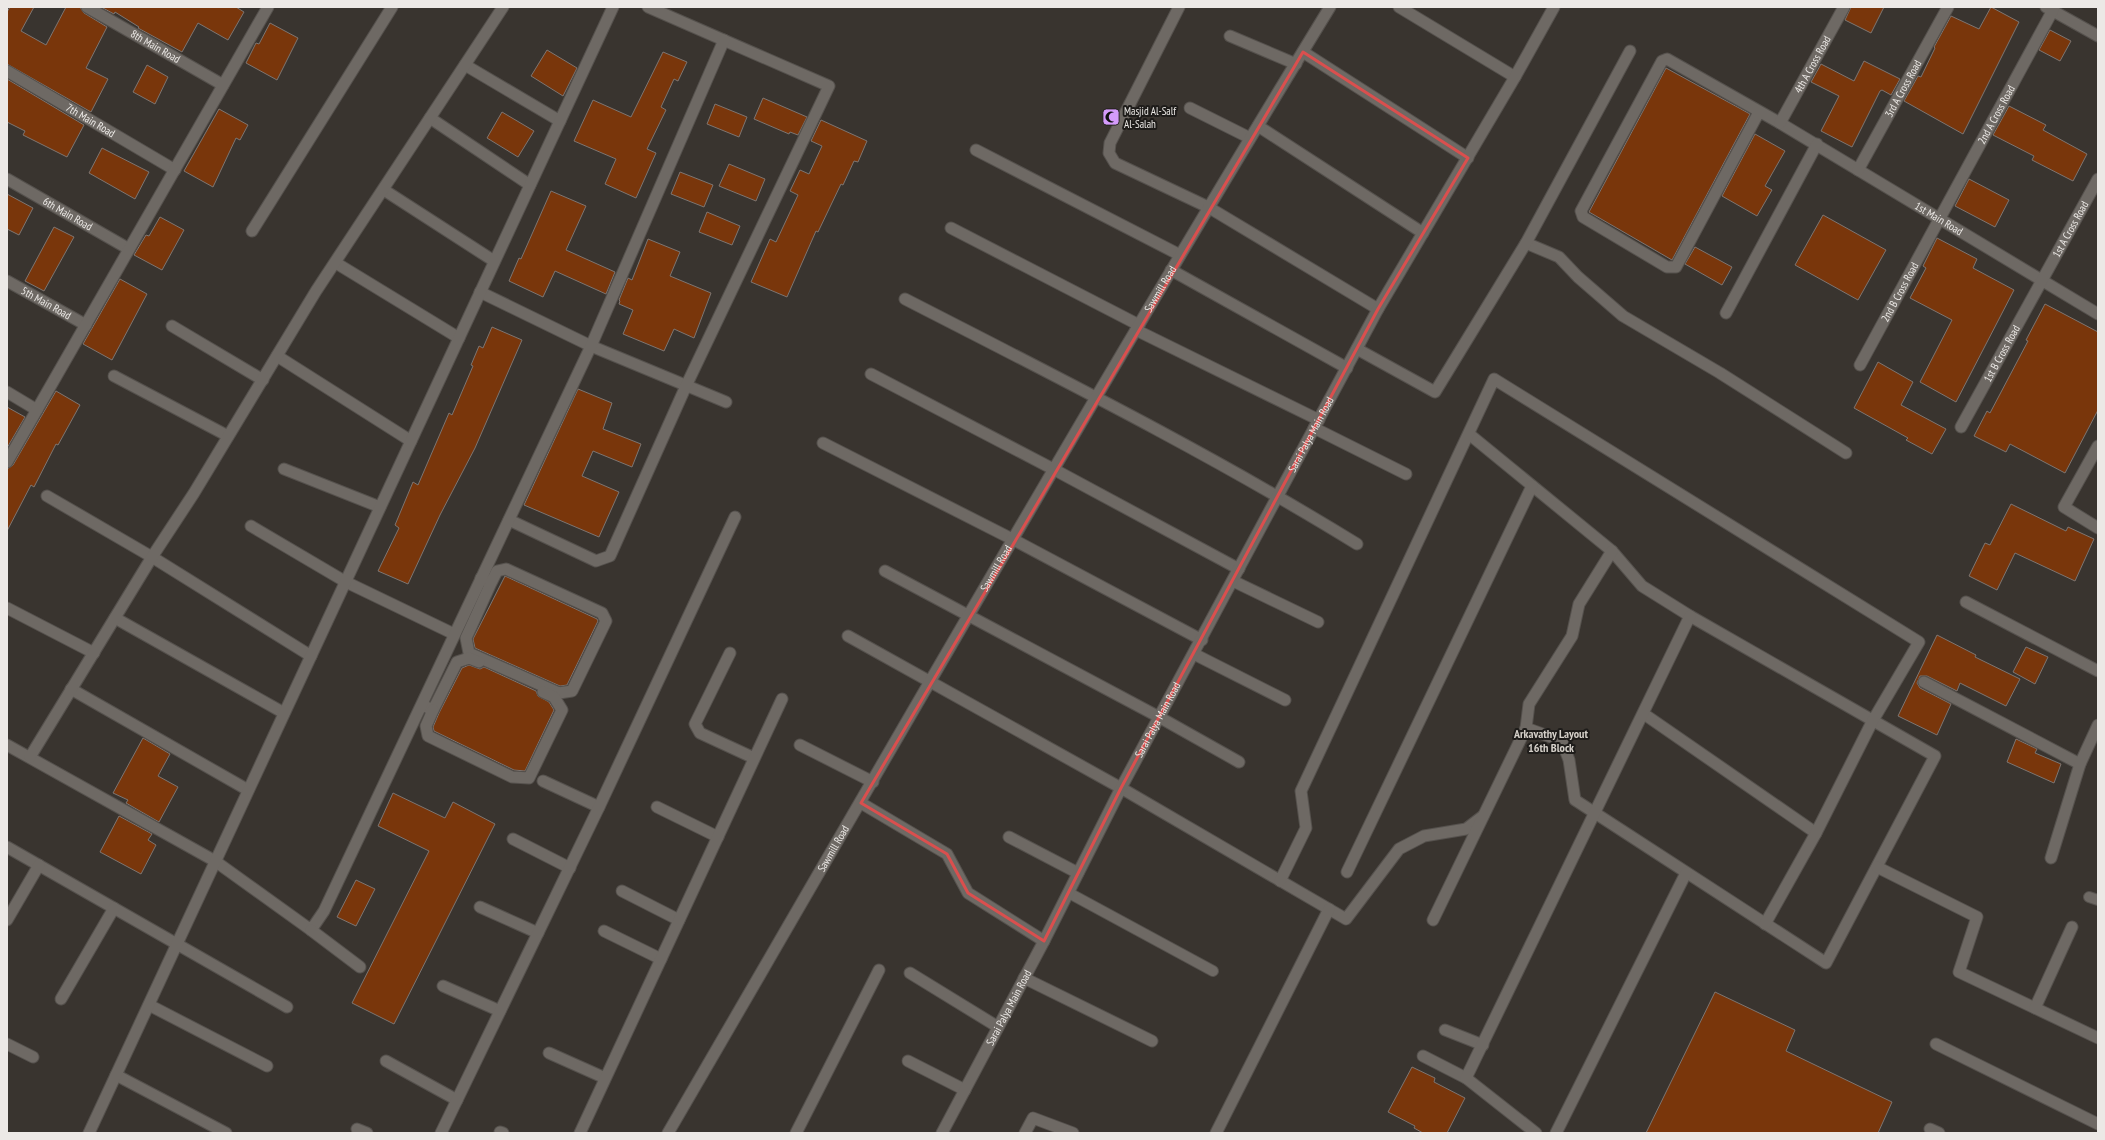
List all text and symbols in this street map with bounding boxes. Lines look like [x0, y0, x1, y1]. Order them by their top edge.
street label: 8th Main Road [128, 27, 183, 66]
street label: 4th A Cross Road [1791, 33, 1834, 95]
street label: 3rd A Cross Road [1882, 57, 1924, 120]
street label: 2nd A Cross Road [1974, 82, 2018, 147]
street label: 7th Main Road [63, 100, 118, 140]
place label: Masjid Al-Salf Al-Salah [1124, 104, 1177, 131]
mosque icon: Masjid Al-Salf Al-Salah [1101, 107, 1121, 127]
street label: 6th Main Road [40, 194, 95, 234]
street label: 1st A Cross Road [2049, 198, 2092, 260]
street label: 1st Main Road [1912, 199, 1966, 238]
street label: 2nd B Cross Road [1878, 260, 1922, 324]
street label: Sawmill Road [1141, 263, 1179, 315]
street label: 5th Main Road [19, 283, 74, 322]
street label: 1st B Cross Road [1980, 322, 2023, 384]
street label: Sarai Palya Main Road [1285, 394, 1337, 475]
street label: Sawmill Road [977, 542, 1015, 594]
street label: Sarai Palya Main Road [1132, 680, 1184, 760]
district label: Arkavathy Layout 16th Block [1513, 726, 1588, 755]
street label: Sawmill Road [814, 823, 852, 874]
street label: Sarai Palya Main Road [983, 967, 1035, 1048]

